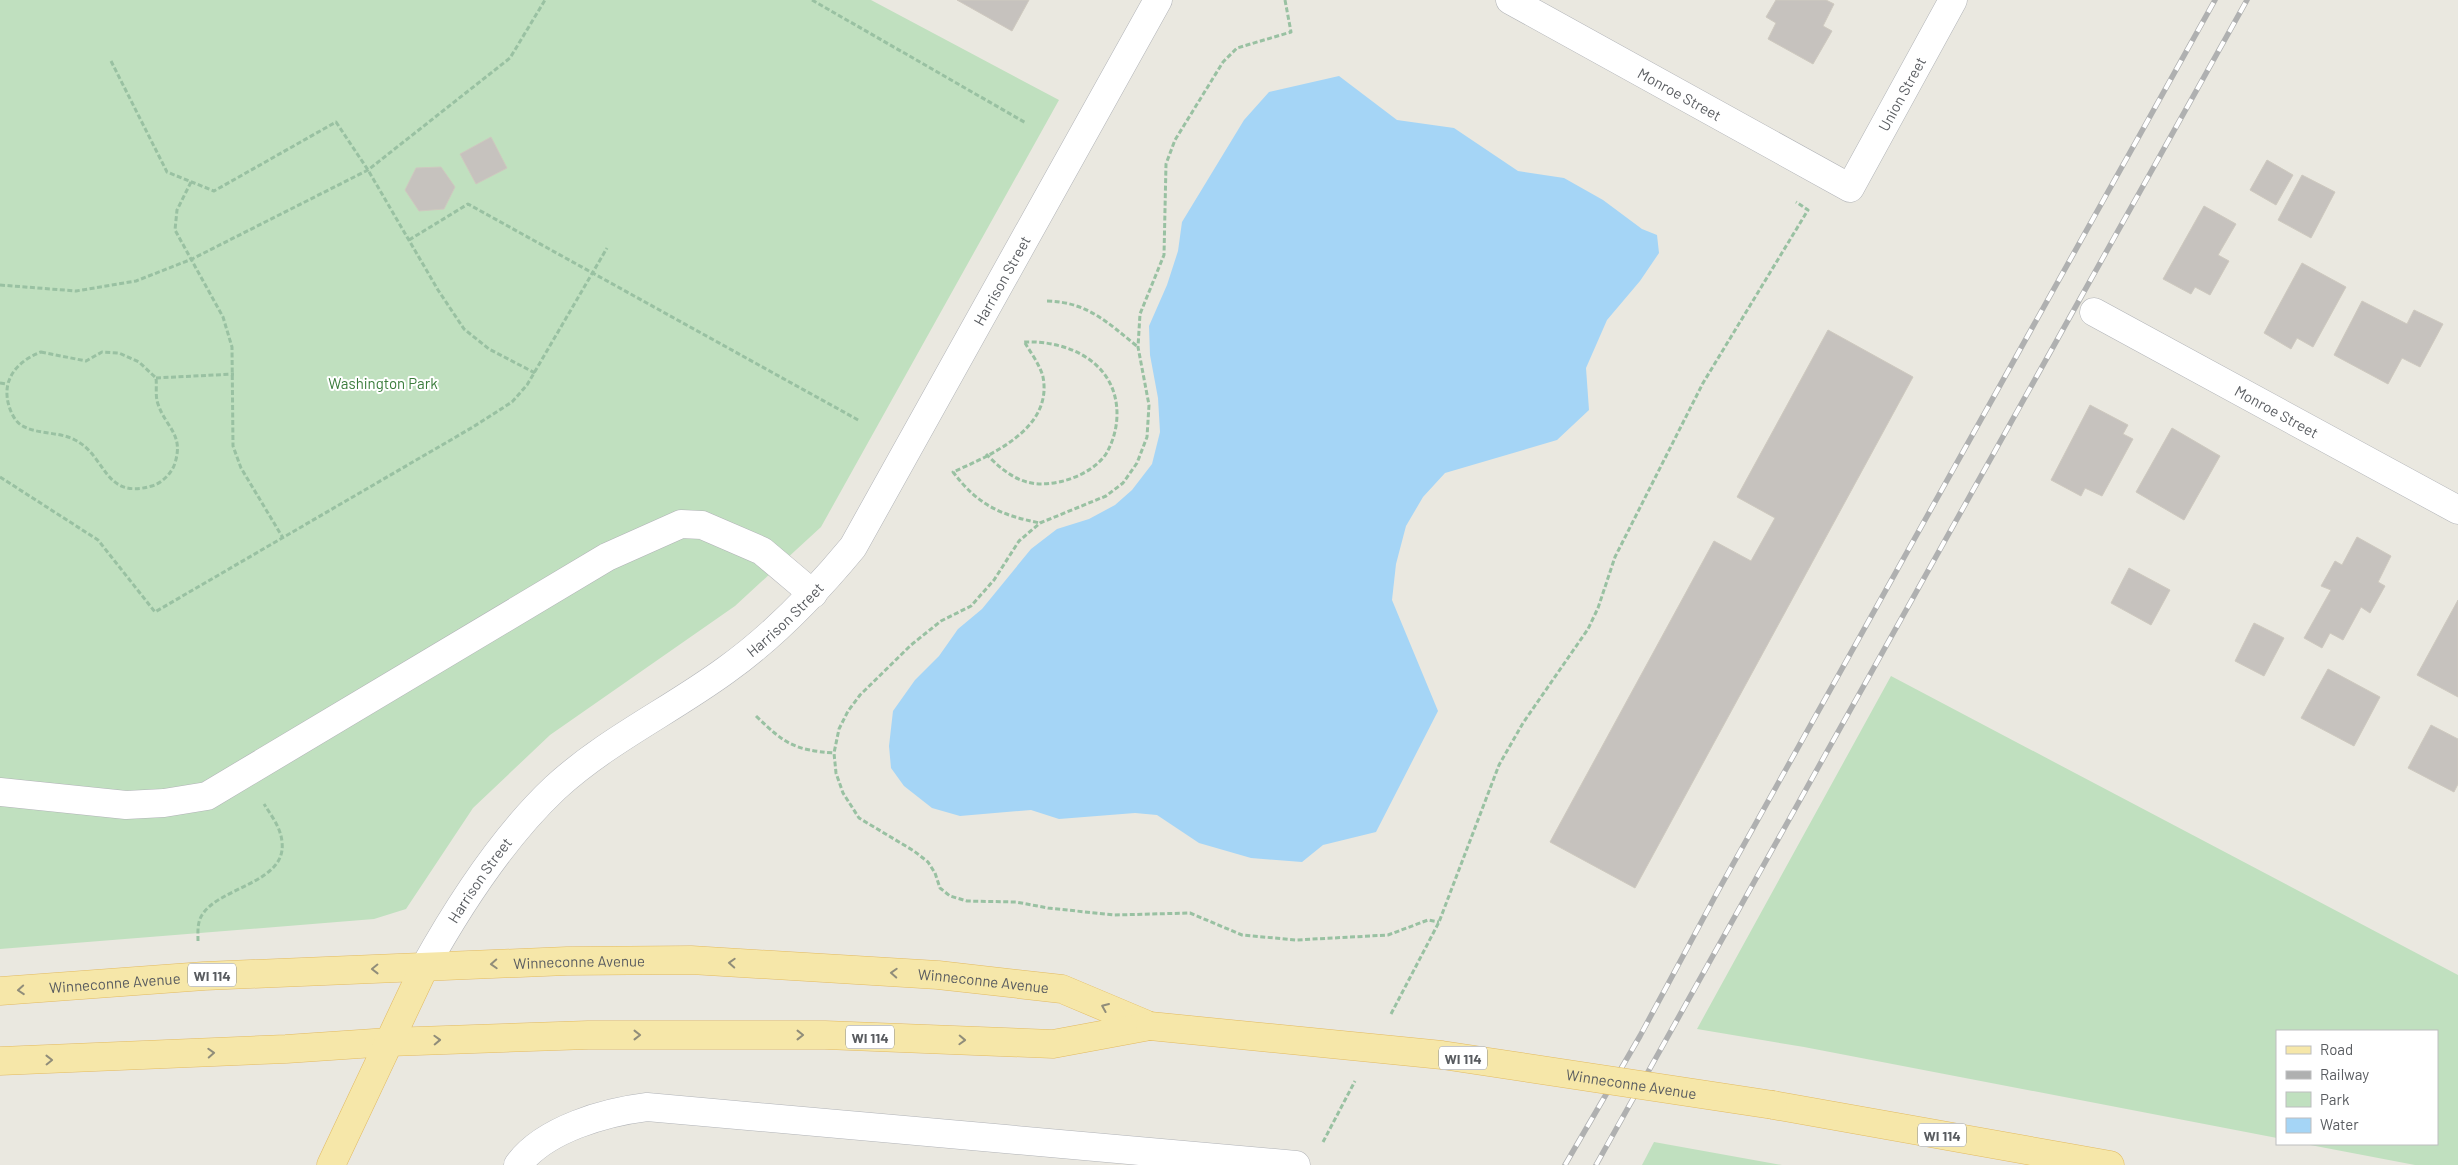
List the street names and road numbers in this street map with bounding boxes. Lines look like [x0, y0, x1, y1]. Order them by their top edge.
street label: Union Street [1874, 53, 1929, 134]
street label: Monroe Street [1635, 64, 1725, 124]
street label: Harrison Street [970, 232, 1034, 328]
street label: Monroe Street [2232, 381, 2322, 441]
street label: Harrison Street [742, 579, 827, 660]
street label: Harrison Street [444, 834, 515, 926]
street label: Winneconne Avenue [513, 951, 645, 972]
road number: WI 114 [188, 964, 236, 986]
street label: Winneconne Avenue [917, 965, 1050, 996]
street label: Winneconne Avenue [48, 969, 181, 996]
road number: WI 114 [846, 1026, 894, 1048]
road number: WI 114 [1439, 1046, 1487, 1070]
street label: Winneconne Avenue [1565, 1065, 1698, 1102]
road number: WI 114 [1918, 1124, 1966, 1146]

